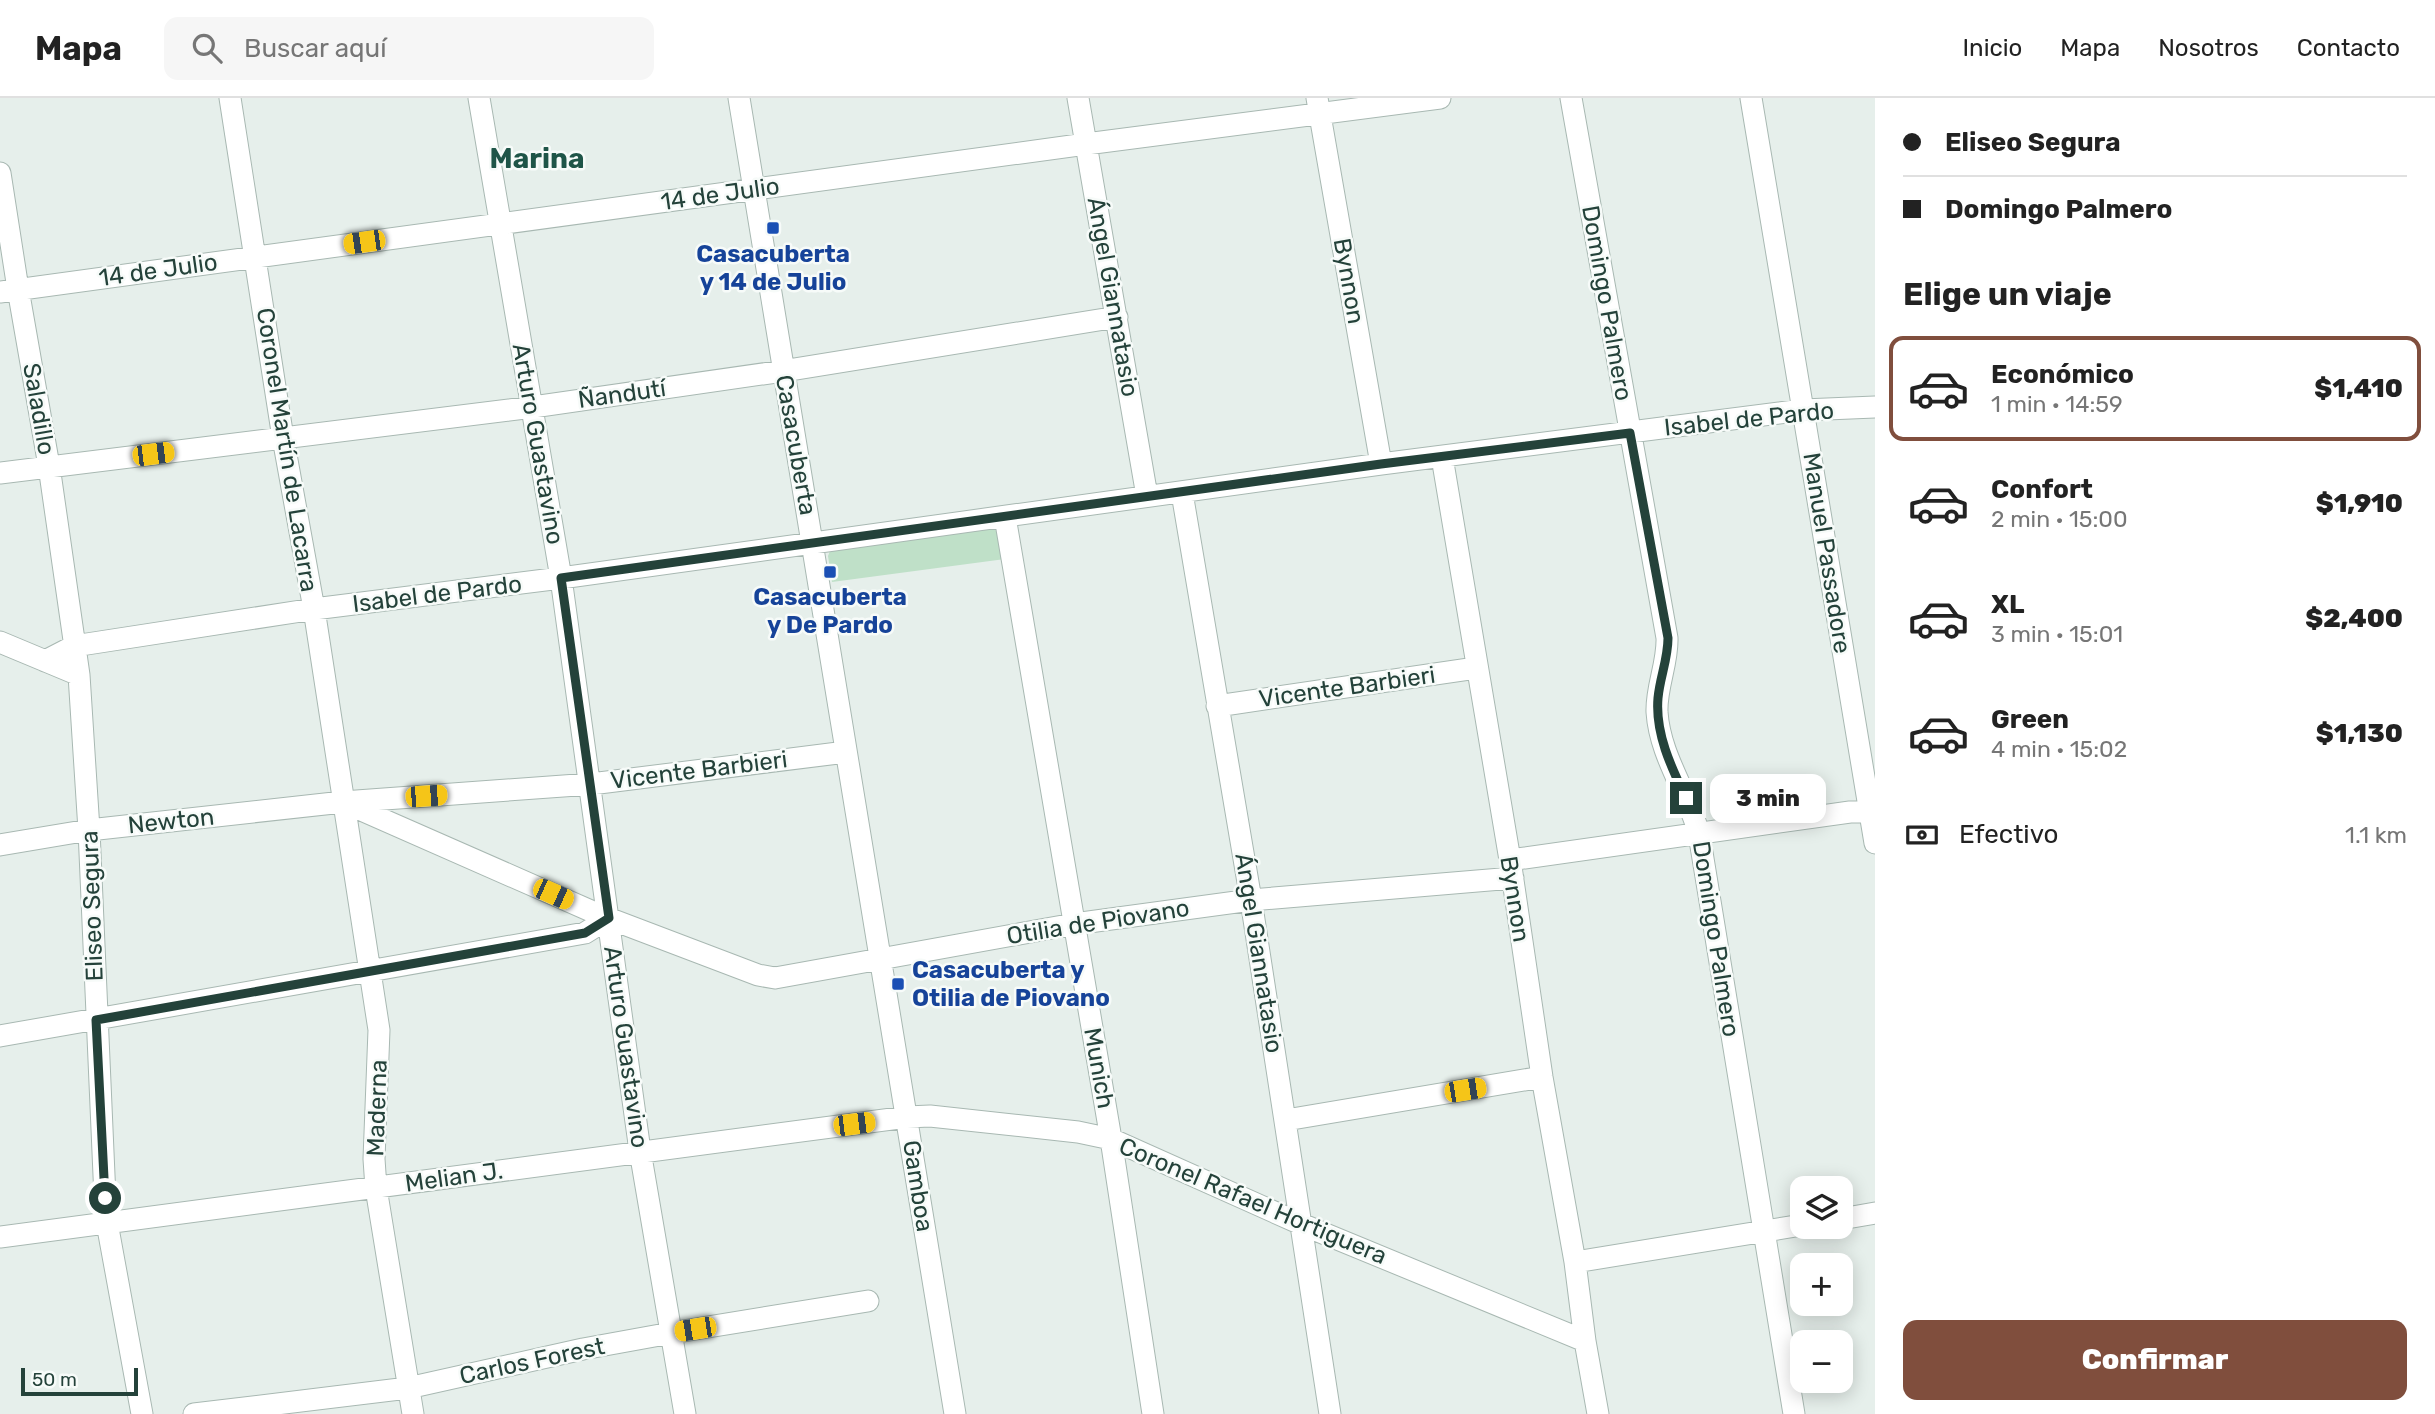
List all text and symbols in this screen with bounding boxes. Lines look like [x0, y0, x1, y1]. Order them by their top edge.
search box [164, 17, 654, 80]
text: Mapa [35, 29, 122, 68]
icon: search [188, 29, 226, 67]
text: Buscar aquí [244, 33, 387, 64]
text: Inicio [1963, 34, 2022, 62]
text: Mapa [2060, 34, 2120, 62]
text: Nosotros [2158, 34, 2259, 62]
text: Contacto [2297, 34, 2400, 62]
text: Eliseo Segura [1945, 127, 2120, 158]
district label: Marina [490, 142, 584, 175]
street label: 14 de Julio [659, 172, 781, 216]
text: Domingo Palmero [1945, 194, 2172, 225]
street label: Ángel Giannatasio [1082, 195, 1144, 399]
street label: Domingo Palmero [1576, 203, 1638, 403]
marker: Casacuberta y 14 de Julio [765, 220, 781, 236]
car [342, 229, 387, 255]
street label: Bynnon [1328, 236, 1370, 326]
place label: Casacuberta y 14 de Julio [696, 240, 850, 296]
street label: 14 de Julio [97, 248, 219, 292]
text: Elige un viaje [1903, 275, 2112, 313]
street label: Coronel Martín de Lacarra [251, 306, 323, 594]
street label: Arturo Guastavino [507, 341, 569, 547]
icon: car [1907, 357, 1970, 420]
text: Económico [1991, 359, 2134, 390]
street label: Saladillo [17, 361, 61, 457]
street label: Casacuberta [770, 373, 822, 517]
text: $1,410 [2314, 373, 2403, 404]
street label: Ñandutí [576, 374, 669, 414]
text: 1 min · 14:59 [1991, 390, 2123, 418]
street label: Isabel de Pardo [1663, 396, 1835, 442]
car [131, 441, 176, 467]
street label: Manuel Passadore [1797, 451, 1857, 655]
icon: car [1907, 472, 1970, 535]
text: Confort [1991, 474, 2093, 505]
text: $1,910 [2316, 488, 2403, 519]
text: 2 min · 15:00 [1991, 505, 2128, 533]
marker: Casacuberta y De Pardo [822, 564, 838, 580]
street label: Isabel de Pardo [351, 570, 523, 618]
place label: Casacuberta y De Pardo [753, 583, 907, 639]
icon: car [1907, 587, 1970, 650]
text: XL [1991, 589, 2024, 620]
text: $2,400 [2305, 603, 2403, 634]
text: 3 min · 15:01 [1991, 620, 2123, 648]
street label: Vicente Barbieri [1257, 661, 1437, 713]
icon: car [1907, 702, 1970, 765]
text: Green [1991, 704, 2069, 735]
text: $1,130 [2316, 718, 2403, 749]
text: 4 min · 15:02 [1991, 735, 2127, 763]
street label: Vicente Barbieri [609, 745, 789, 795]
callout: 3 min [1710, 774, 1826, 822]
route end [1670, 782, 1702, 814]
car [405, 784, 448, 808]
text: 3 min [1736, 784, 1800, 812]
street label: Newton [126, 803, 216, 839]
icon: cash [1903, 816, 1941, 854]
text: Efectivo [1959, 819, 2058, 850]
text: 1.1 km [2345, 821, 2407, 849]
street label: Eliseo Segura [75, 830, 109, 982]
street label: Domingo Palmero [1687, 839, 1745, 1039]
street label: Ángel Giannatasio [1229, 851, 1289, 1055]
street label: Bynnon [1494, 854, 1536, 944]
car [530, 876, 577, 912]
street label: Otilia de Piovano [1005, 894, 1191, 950]
street label: Arturo Guastavino [598, 944, 654, 1150]
place label: Casacuberta y Otilia de Piovano [912, 956, 1110, 1012]
marker: Casacuberta y Otilia de Piovano [890, 976, 906, 992]
street label: Munich [1078, 1025, 1120, 1111]
street label: Maderna [361, 1059, 393, 1157]
car [1443, 1076, 1488, 1104]
car [832, 1111, 877, 1137]
street label: Coronel Rafael Hortiguera [1115, 1132, 1391, 1270]
street label: Gamboa [897, 1138, 939, 1234]
street label: Melian J. [403, 1156, 505, 1198]
map controls [1790, 1176, 1853, 1393]
button: layers [1790, 1176, 1853, 1239]
route start [89, 1182, 121, 1214]
button: + [1790, 1253, 1853, 1316]
car [673, 1315, 718, 1343]
button: Confirmar [1903, 1320, 2407, 1400]
button: − [1790, 1330, 1853, 1393]
street label: Carlos Forest [457, 1332, 607, 1390]
scale bar [21, 1365, 138, 1397]
text: 50 m [32, 1368, 77, 1391]

